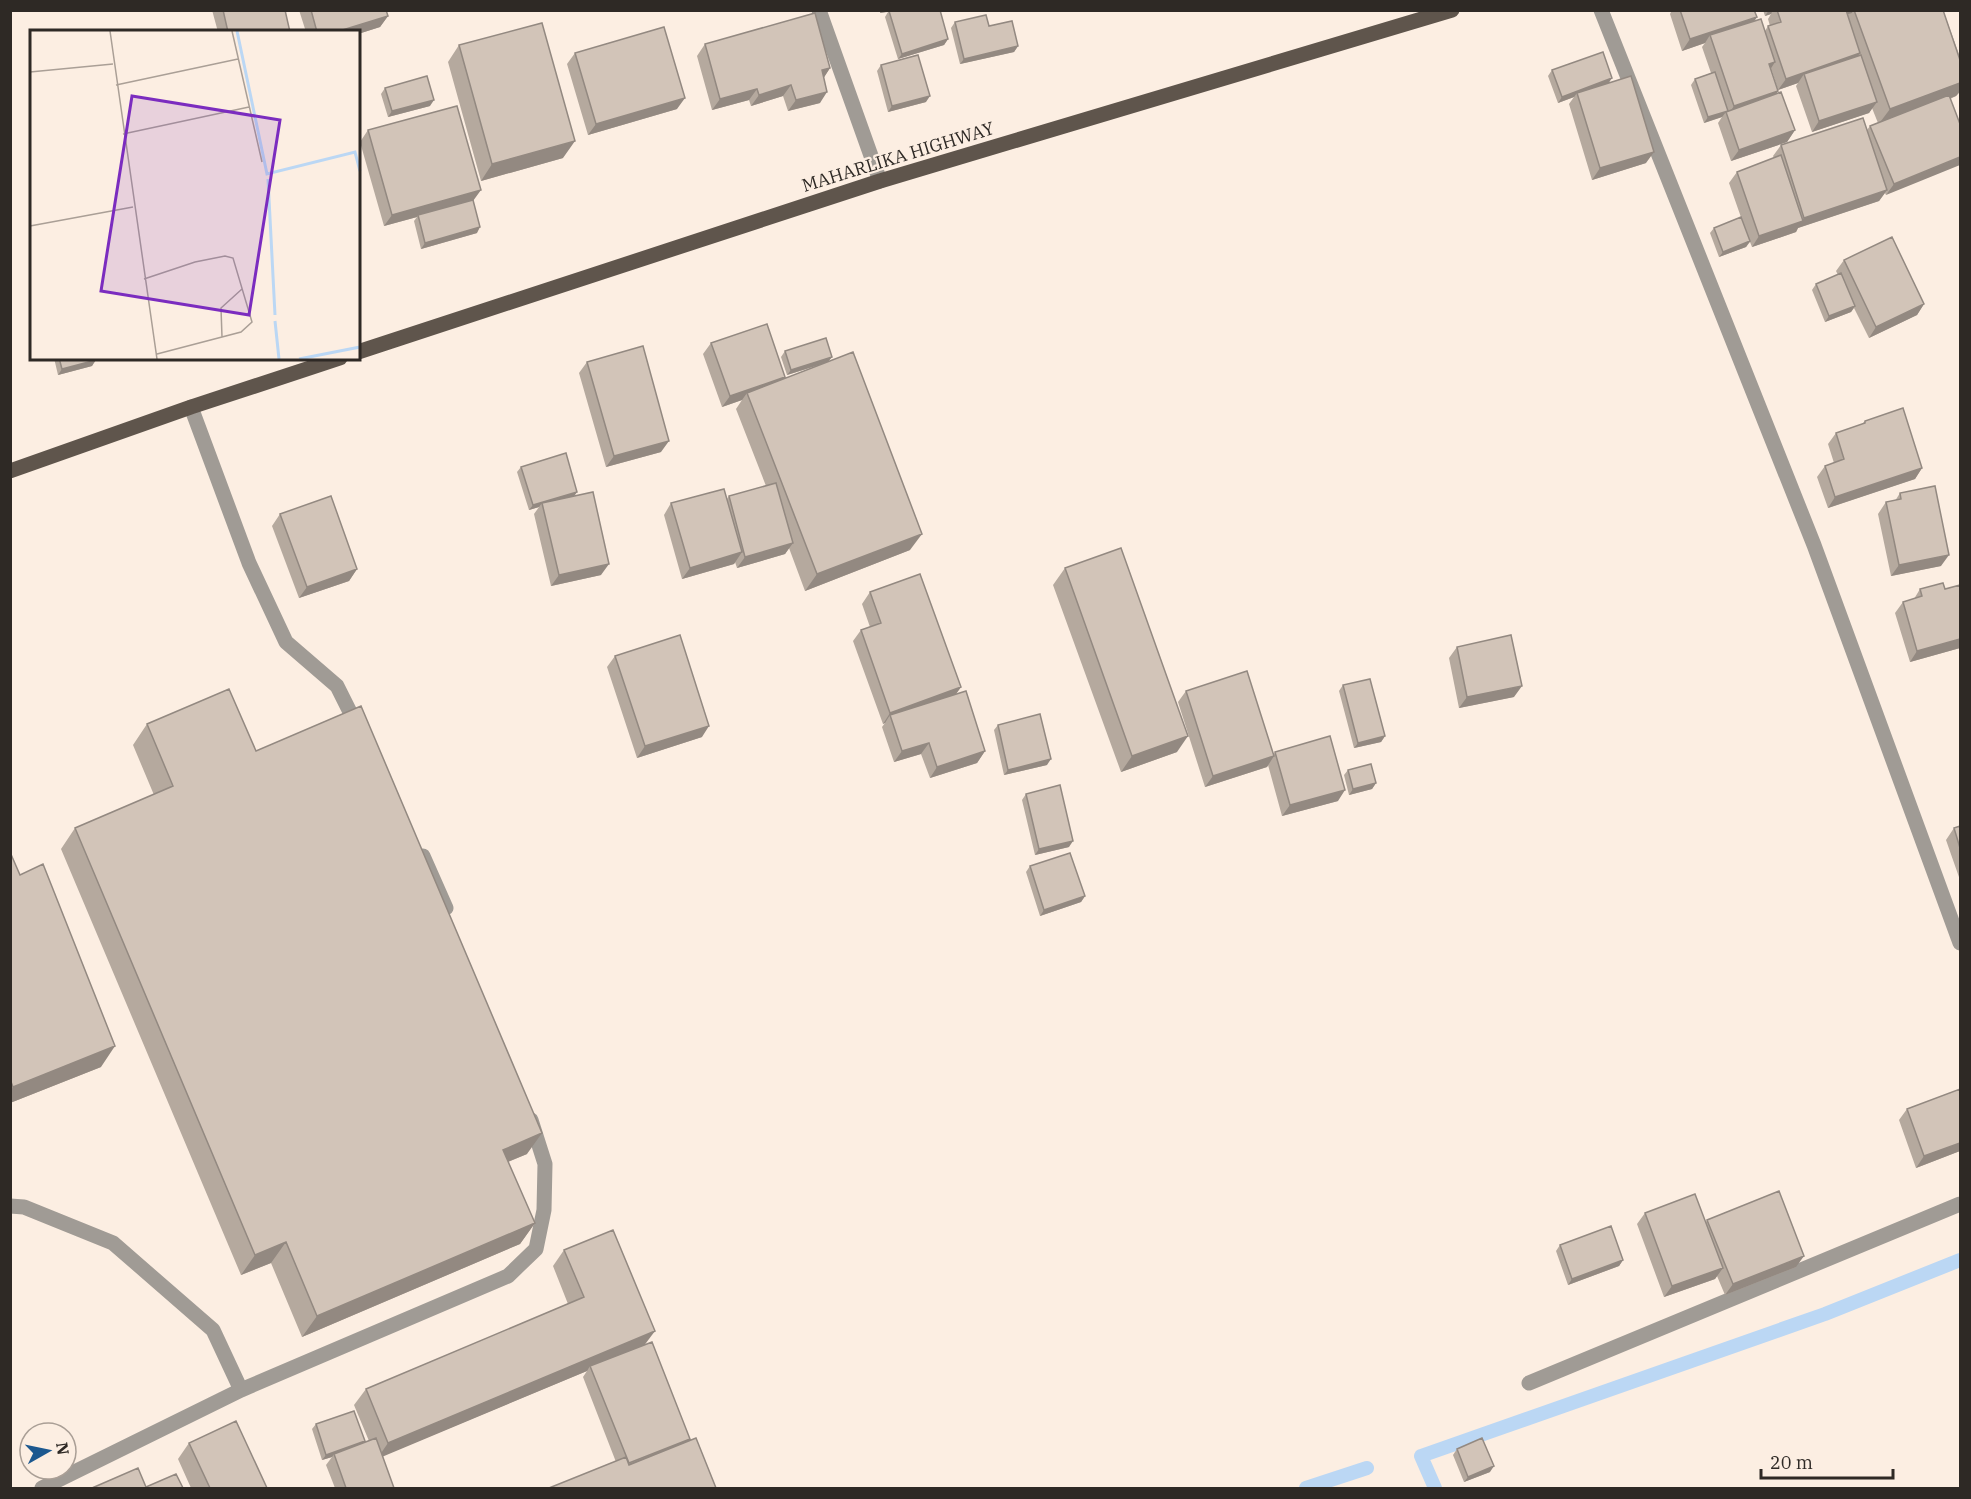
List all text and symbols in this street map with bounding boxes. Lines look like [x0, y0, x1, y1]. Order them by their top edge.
inset map [30, 30, 360, 360]
street label: MAHARLIKA HIGHWAY [799, 116, 997, 197]
north arrow [18, 1421, 78, 1481]
text: N [52, 1441, 74, 1456]
scale bar [1761, 1442, 1893, 1480]
text: 20 m [1770, 1451, 1813, 1474]

